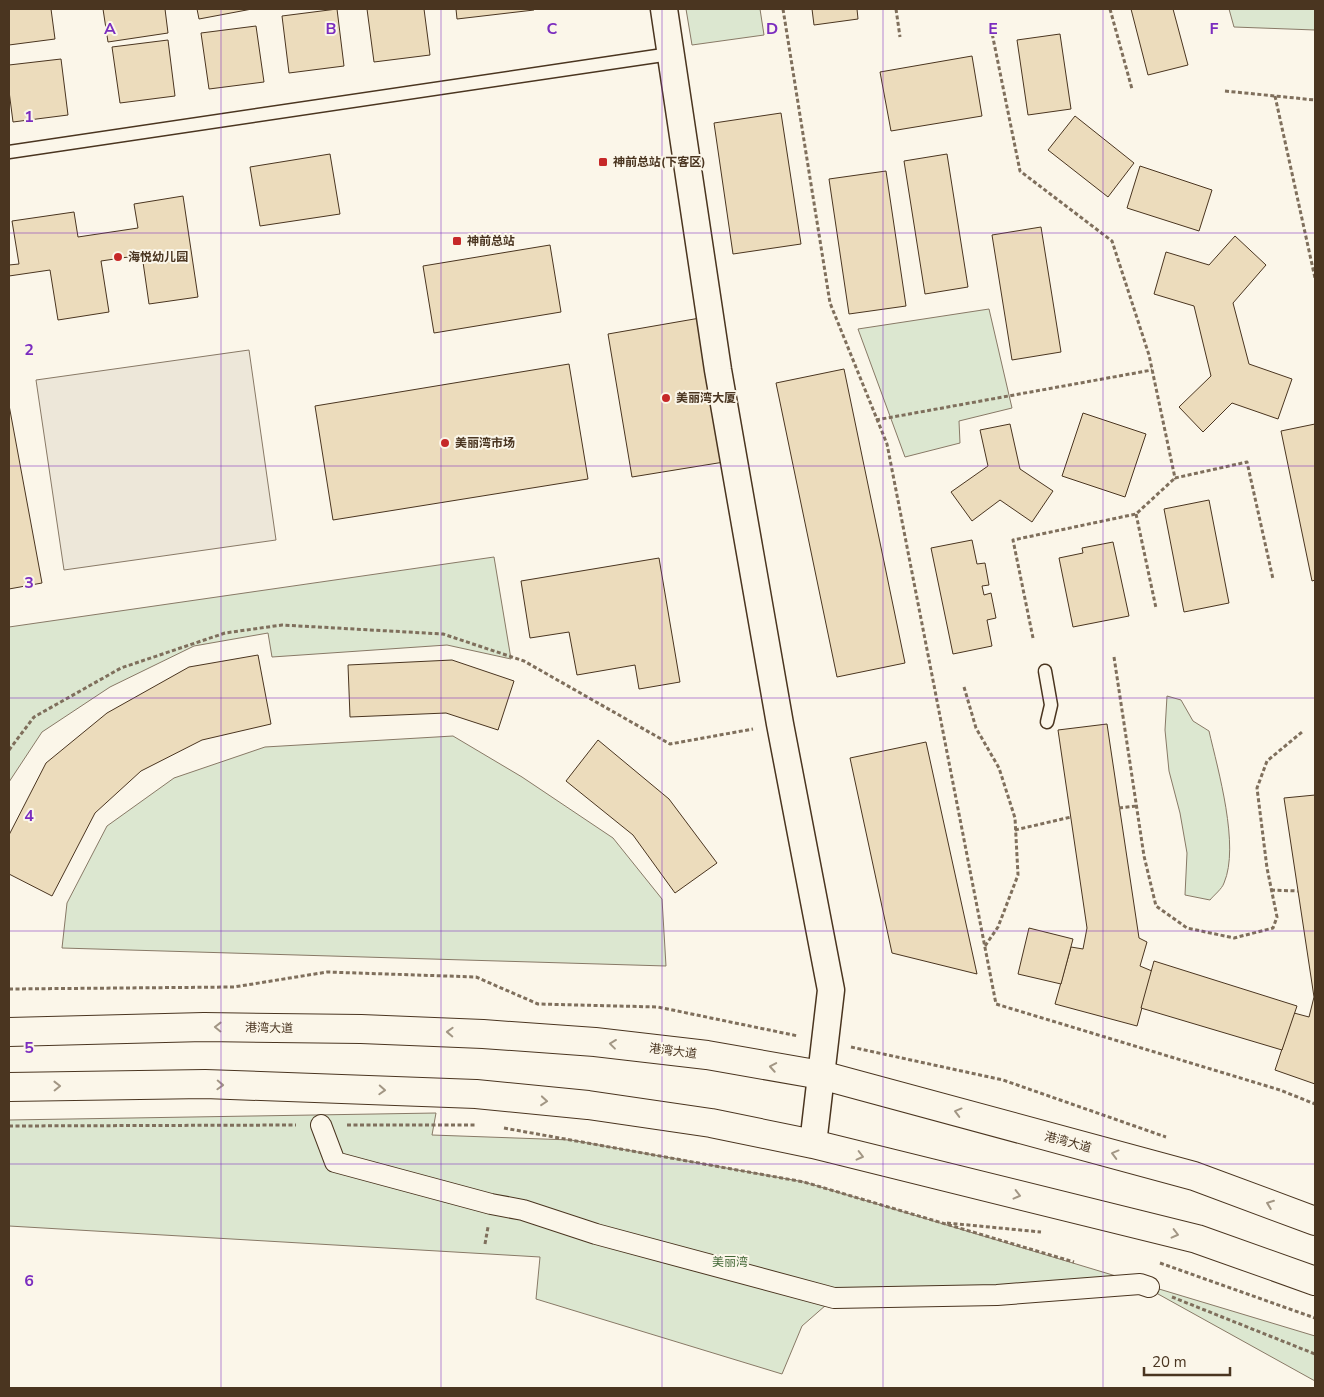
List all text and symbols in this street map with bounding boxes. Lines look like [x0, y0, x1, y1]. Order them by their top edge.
text: A [104, 18, 116, 40]
text: B [325, 18, 337, 40]
text: C [547, 18, 558, 40]
text: D [766, 18, 778, 40]
text: E [988, 18, 998, 40]
text: F [1210, 18, 1219, 40]
text: 1 [24, 106, 34, 128]
place label: 神前总站(下客区) [613, 154, 706, 170]
marker: 神前总站(下客区) [597, 156, 609, 168]
place label: 神前总站 [467, 233, 515, 249]
marker: 神前总站 [451, 235, 463, 247]
place label: 海悦幼儿园 [128, 249, 188, 265]
marker: 海悦幼儿园 [112, 251, 124, 263]
text: 2 [24, 339, 34, 361]
place label: 美丽湾大厦 [676, 390, 736, 406]
marker: 美丽湾大厦 [660, 392, 672, 404]
place label: 美丽湾市场 [455, 435, 515, 451]
marker: 美丽湾市场 [439, 437, 451, 449]
text: 3 [24, 572, 34, 594]
text: 4 [24, 805, 34, 827]
street label: 港湾大道 [245, 1020, 293, 1036]
one-way arrow [214, 1022, 222, 1032]
one-way arrow [446, 1027, 454, 1038]
text: 5 [24, 1037, 34, 1059]
one-way arrow [608, 1039, 616, 1050]
street label: 港湾大道 [648, 1040, 698, 1062]
one-way arrow [769, 1062, 778, 1072]
one-way arrow [216, 1080, 224, 1090]
one-way arrow [54, 1081, 62, 1091]
one-way arrow [379, 1084, 387, 1095]
one-way arrow [541, 1095, 549, 1106]
one-way arrow [954, 1107, 963, 1118]
street label: 港湾大道 [1043, 1128, 1093, 1156]
one-way arrow [855, 1150, 864, 1161]
one-way arrow [1112, 1150, 1120, 1160]
one-way arrow [1013, 1189, 1022, 1200]
one-way arrow [1266, 1200, 1274, 1210]
one-way arrow [1171, 1228, 1180, 1239]
park label: 美丽湾 [712, 1254, 748, 1270]
text: 6 [24, 1270, 34, 1292]
scale bar [1144, 1344, 1230, 1376]
text: 20 m [1152, 1352, 1187, 1372]

